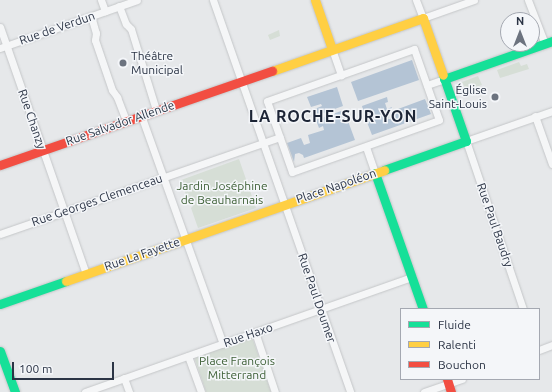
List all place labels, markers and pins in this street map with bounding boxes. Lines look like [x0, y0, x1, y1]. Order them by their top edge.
place label: Théâtre Municipal [131, 49, 183, 77]
marker: Théâtre Municipal [118, 58, 128, 68]
place label: Église Saint-Louis [429, 83, 487, 111]
marker: Église Saint-Louis [490, 92, 500, 102]

